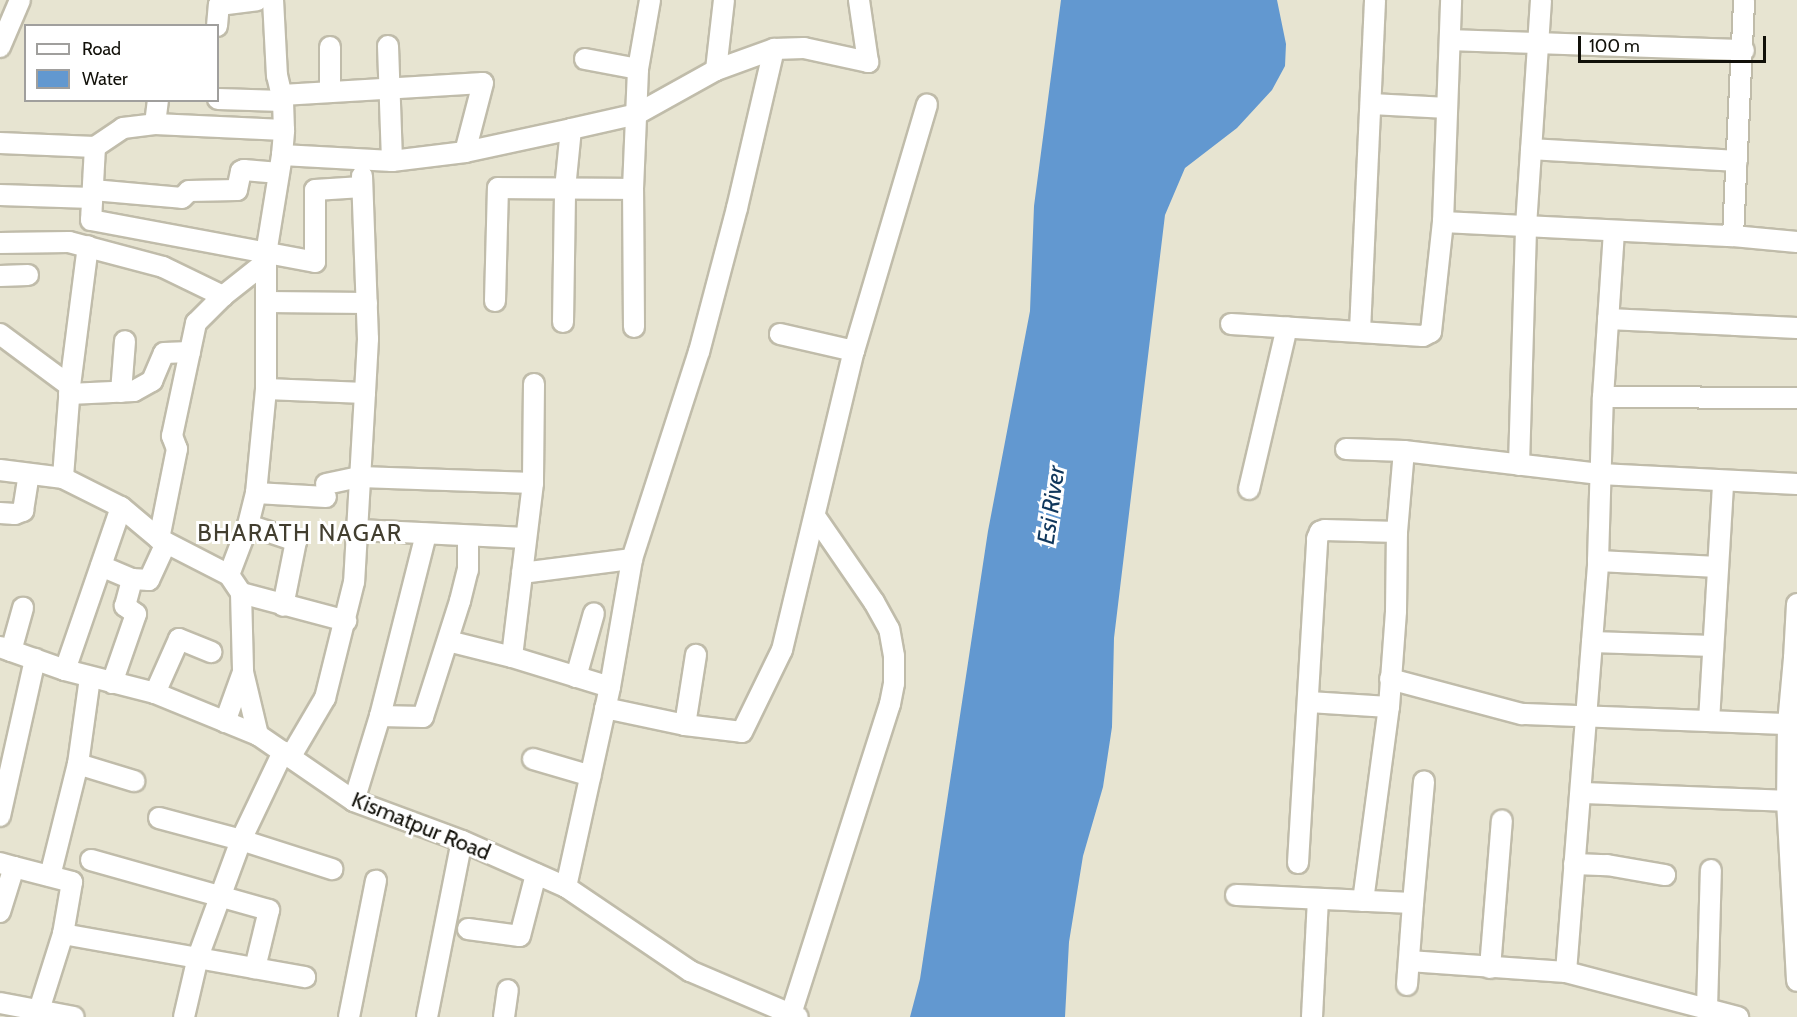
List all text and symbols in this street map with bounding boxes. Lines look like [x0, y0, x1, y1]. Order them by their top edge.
legend [24, 24, 219, 102]
scale bar [1581, 24, 1768, 62]
text: 100 m [1589, 35, 1640, 57]
text: Road [82, 38, 121, 60]
text: Water [82, 68, 128, 90]
water label: Esi River [1031, 464, 1071, 546]
district label: BHARATH NAGAR [197, 519, 403, 547]
street label: Kismatpur Road [348, 786, 494, 866]

